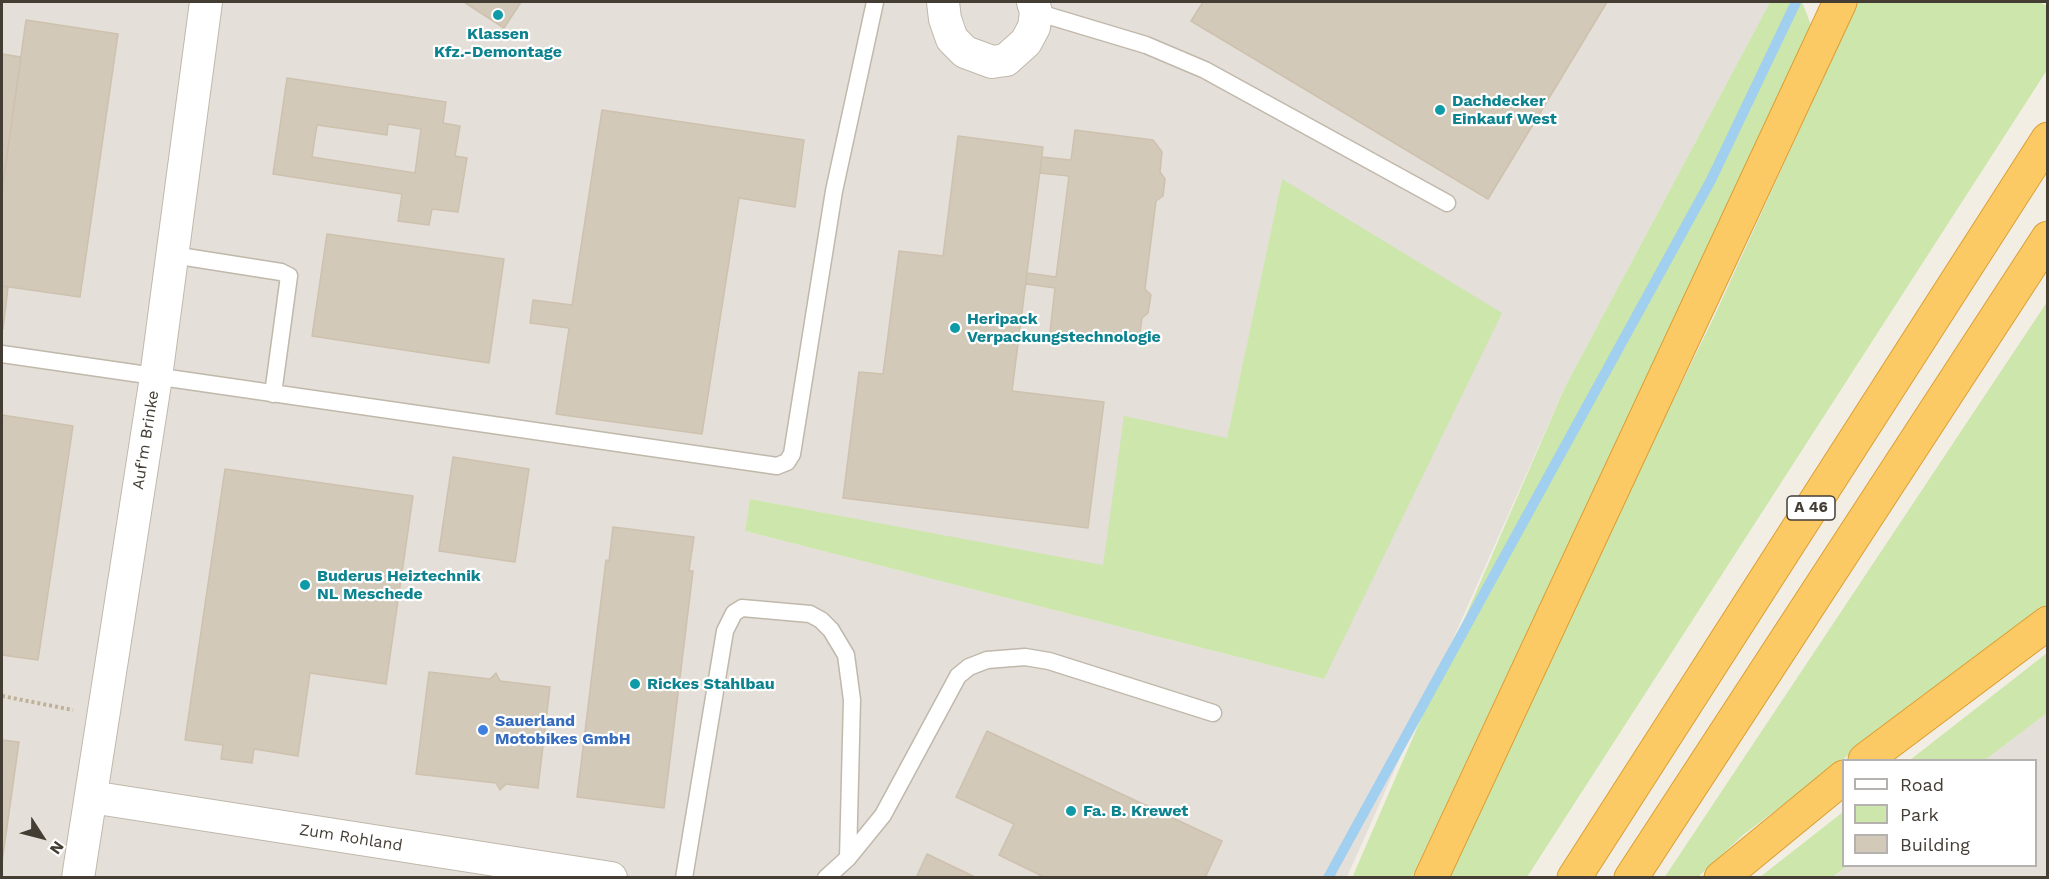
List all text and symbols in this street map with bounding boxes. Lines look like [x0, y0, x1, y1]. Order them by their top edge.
marker: Klassen Kfz.-Demontage [491, 8, 505, 22]
place label: Klassen Kfz.-Demontage [434, 24, 562, 62]
place label: Dachdecker Einkauf West [1452, 91, 1557, 129]
marker: Dachdecker Einkauf West [1433, 103, 1447, 117]
place label: Heripack Verpackungstechnologie [967, 309, 1161, 347]
marker: Heripack Verpackungstechnologie [948, 321, 962, 335]
street label: Auf'm Brinke [129, 389, 163, 491]
road number: A 46 [1787, 496, 1835, 520]
place label: Buderus Heiztechnik NL Meschede [317, 566, 481, 604]
marker: Buderus Heiztechnik NL Meschede [298, 578, 312, 592]
place label: Rickes Stahlbau [647, 674, 775, 694]
marker: Rickes Stahlbau [628, 677, 642, 691]
place label: Sauerland Motobikes GmbH [495, 711, 631, 749]
marker: Sauerland Motobikes GmbH [476, 723, 490, 737]
legend [1842, 759, 2037, 867]
text: Road [1900, 774, 1944, 795]
place label: Fa. B. Krewet [1083, 801, 1188, 821]
marker: Fa. B. Krewet [1064, 804, 1078, 818]
text: Park [1900, 804, 1939, 825]
north arrow [12, 807, 72, 867]
street label: Zum Rohland [298, 820, 404, 856]
text: Building [1900, 834, 1970, 855]
text: N [46, 837, 68, 858]

